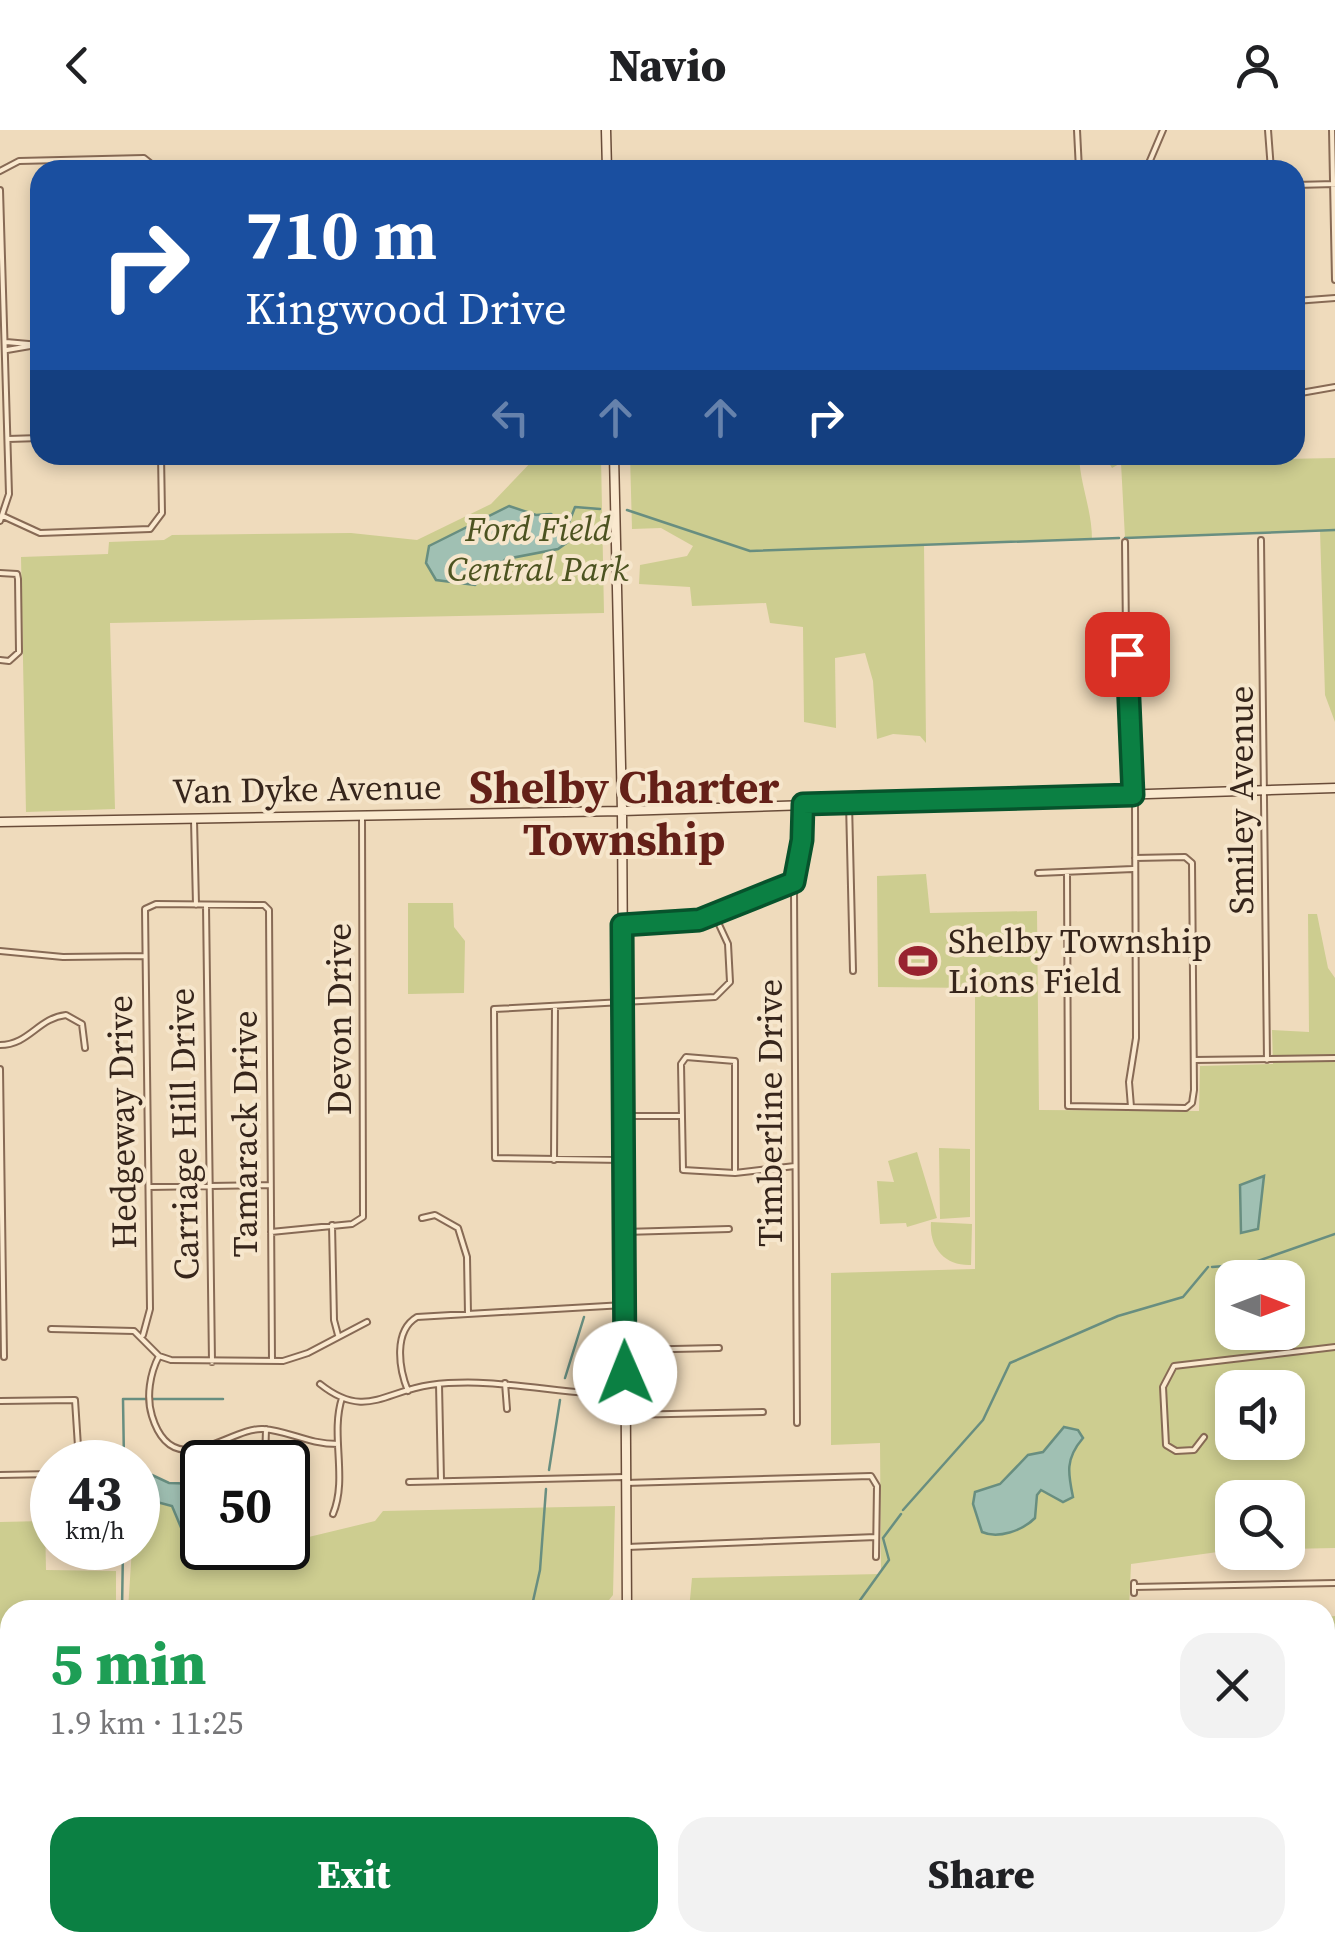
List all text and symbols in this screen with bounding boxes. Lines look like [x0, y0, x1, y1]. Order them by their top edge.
text: Navio [609, 34, 726, 96]
icon: back [50, 38, 105, 93]
icon: person [1230, 38, 1285, 93]
text: 710 m [245, 186, 437, 282]
icon: right [80, 200, 210, 330]
text: Kingwood Drive [245, 277, 567, 339]
icon: left [483, 390, 538, 445]
icon: ahead [588, 390, 643, 445]
icon: ahead [693, 390, 748, 445]
icon: right [798, 390, 853, 445]
park label: Ford Field Central Park [447, 505, 629, 593]
pin [1085, 612, 1170, 697]
icon: arrive [1100, 627, 1155, 682]
street label: Smiley Avenue [1217, 686, 1265, 914]
district label: Shelby Charter Township [469, 756, 779, 870]
street label: Van Dyke Avenue [172, 763, 442, 815]
place label: Shelby Township Lions Field [948, 917, 1212, 1005]
street label: Devon Drive [315, 923, 363, 1115]
sports icon: Shelby Township Lions Field [897, 940, 939, 982]
street label: Timberline Drive [746, 979, 794, 1247]
street label: Carriage Hill Drive [157, 987, 211, 1281]
street label: Hedgeway Drive [96, 995, 148, 1249]
street label: Tamarack Drive [221, 1010, 269, 1258]
north arrow [1215, 1260, 1305, 1350]
map controls [1215, 1260, 1305, 1570]
position arrow [573, 1321, 677, 1425]
button: sound [1215, 1370, 1305, 1460]
speed limit sign: 50 [180, 1440, 310, 1570]
text: 43 [68, 1458, 122, 1527]
button: search [1215, 1480, 1305, 1570]
text: km/h [65, 1513, 125, 1547]
text: 5 min [50, 1622, 206, 1704]
button: close [1180, 1633, 1285, 1738]
text: 1.9 km · 11:25 [50, 1701, 244, 1745]
button: Exit [50, 1817, 658, 1932]
button: Share [678, 1817, 1285, 1932]

